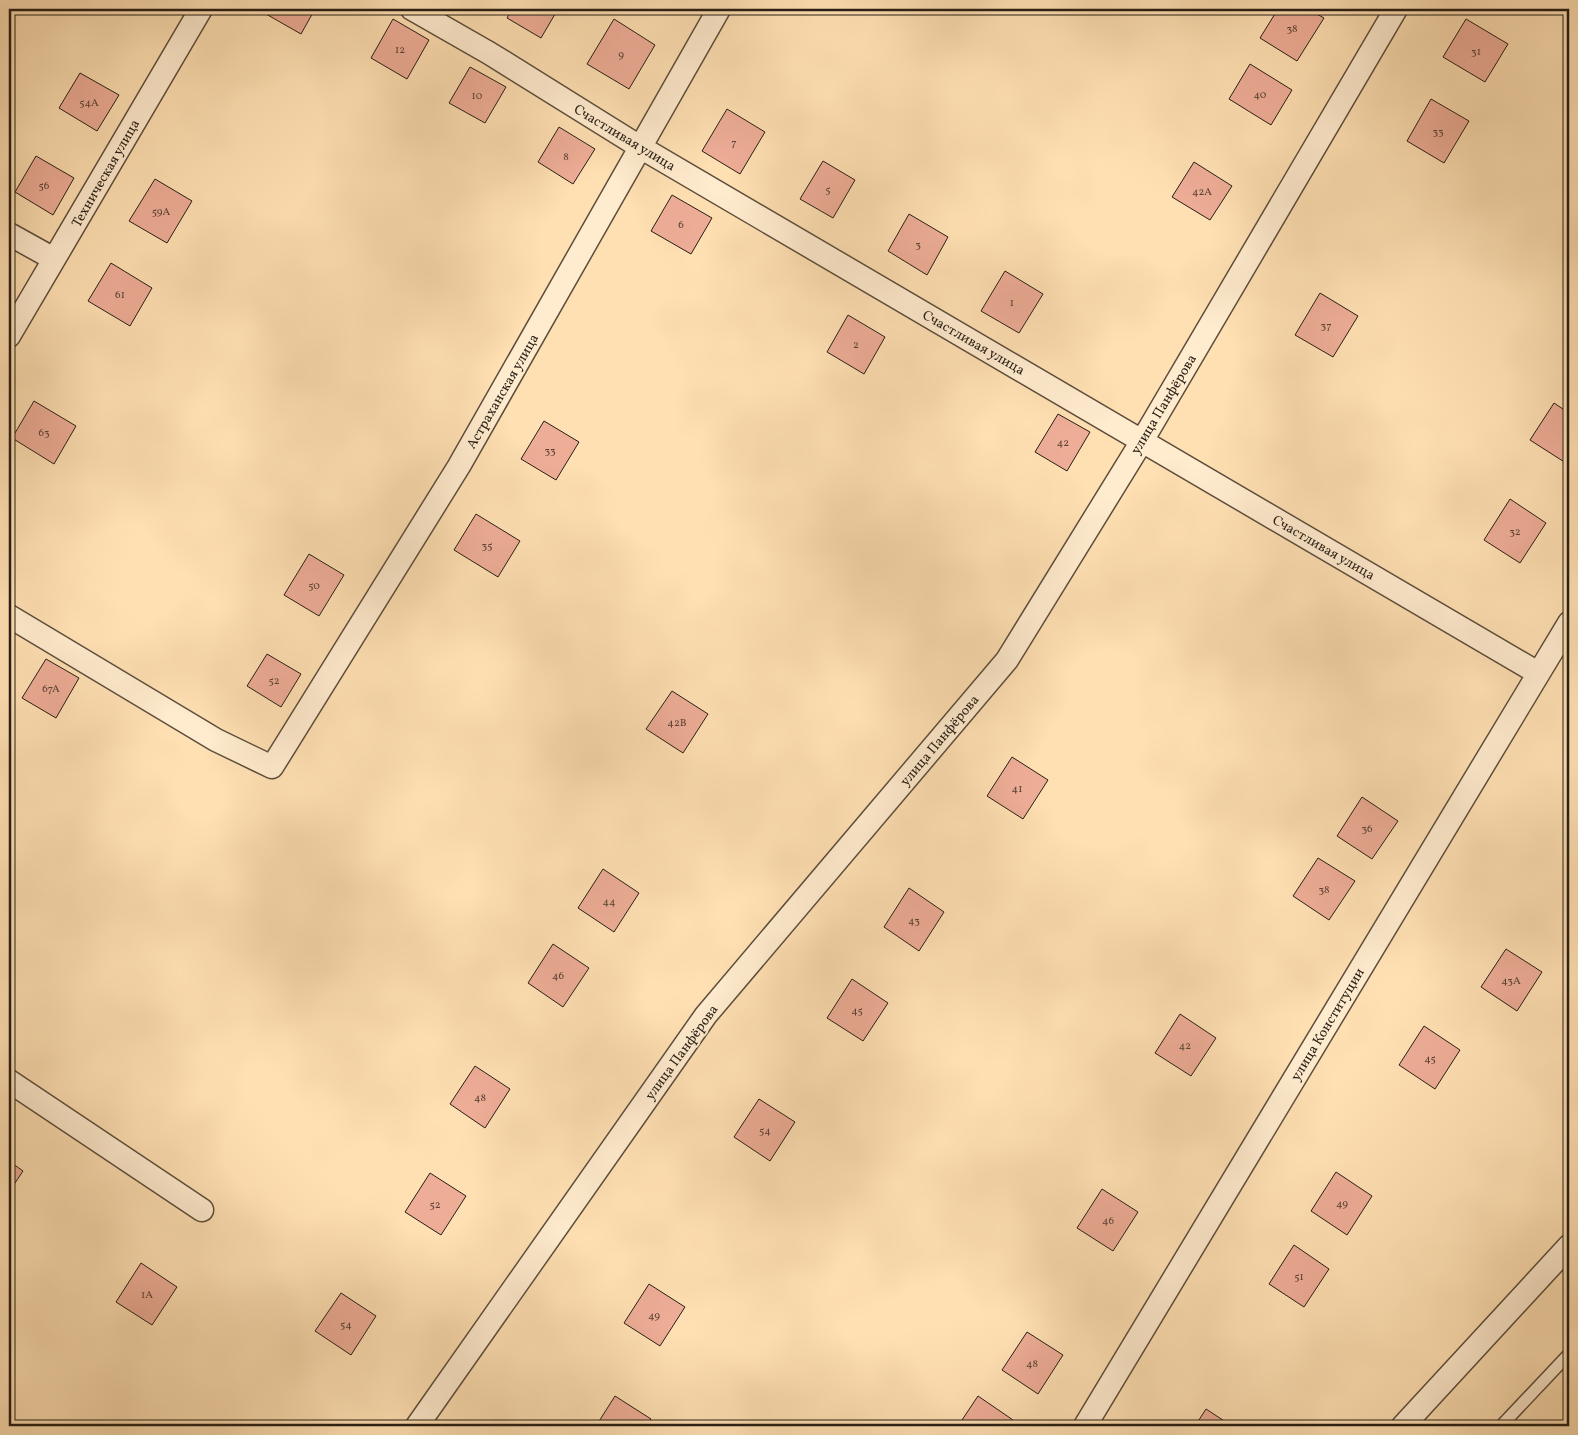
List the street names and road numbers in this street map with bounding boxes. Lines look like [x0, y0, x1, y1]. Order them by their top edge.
street label: Счастливая улица [570, 100, 679, 176]
street label: Техническая улица [68, 116, 145, 231]
street label: Счастливая улица [919, 306, 1028, 380]
street label: Астраханская улица [463, 331, 544, 453]
street label: улица Панфёрова [1127, 351, 1202, 458]
street label: Счастливая улица [1269, 511, 1378, 585]
street label: улица Панфёрова [896, 691, 984, 791]
street label: улица Конституции [1287, 964, 1370, 1085]
street label: улица Панфёрова [641, 1001, 723, 1104]

